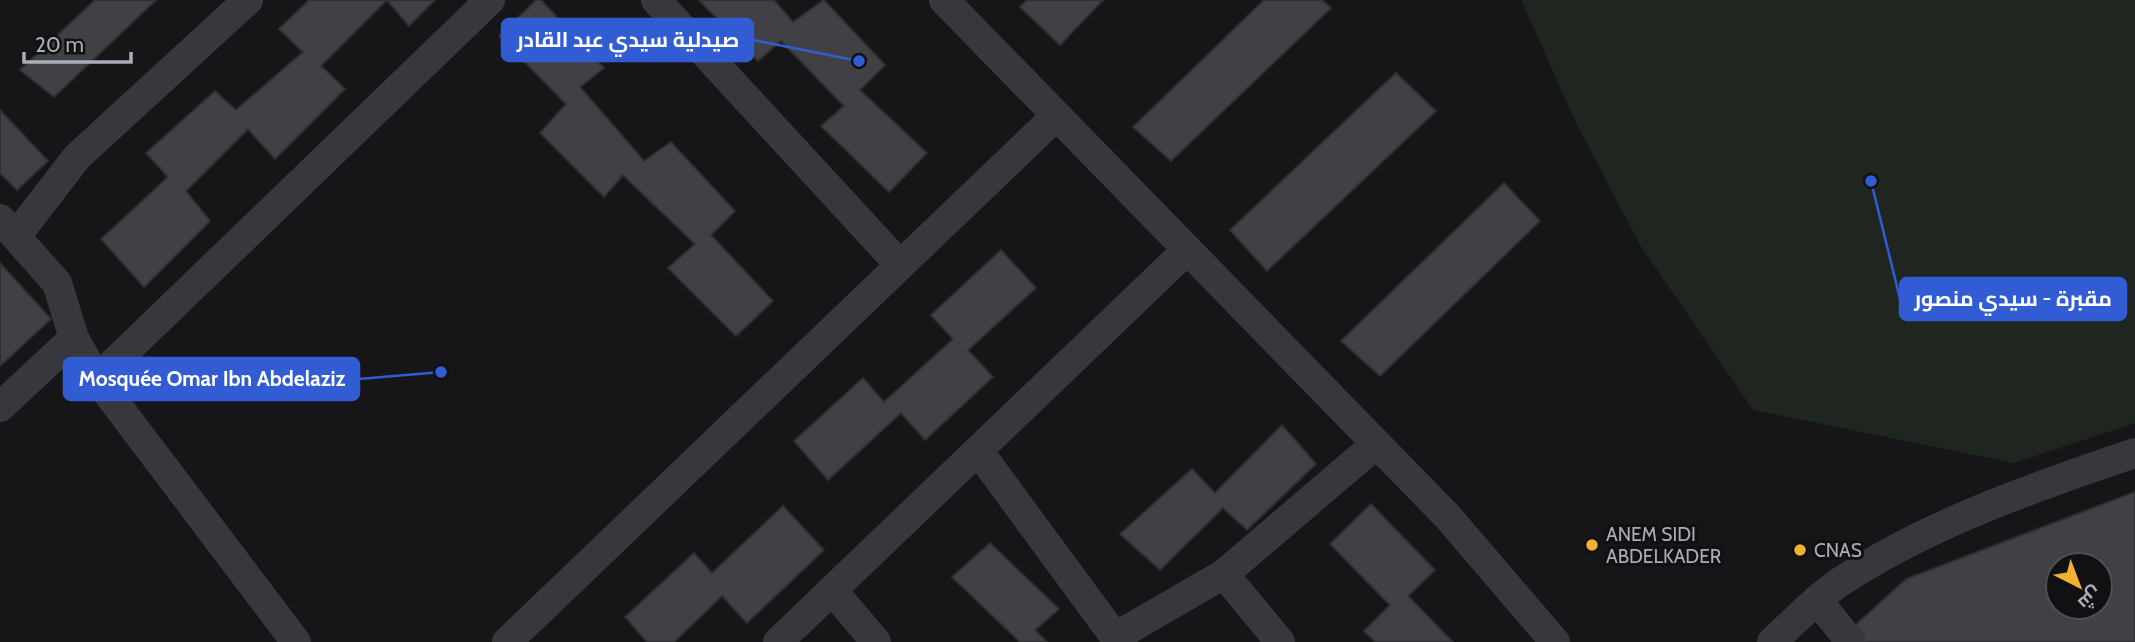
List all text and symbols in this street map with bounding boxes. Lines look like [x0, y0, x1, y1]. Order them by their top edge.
callout: صيدلية سيدي عبد القادر [502, 19, 753, 61]
scale bar [24, 21, 131, 65]
text: صيدلية سيدي عبد القادر [516, 27, 739, 57]
text: 20 m [35, 32, 84, 57]
callout: مقبرة - سيدي منصور [1900, 278, 2126, 320]
text: مقبرة - سيدي منصور [1913, 286, 2112, 316]
callout: Mosquée Omar Ibn Abdelaziz [64, 358, 359, 400]
text: Mosquée Omar Ibn Abdelaziz [78, 366, 346, 391]
place label: ANEM SIDI ABDELKADER [1606, 523, 1722, 568]
marker: ANEM SIDI ABDELKADER [1584, 537, 1600, 553]
place label: CNAS [1814, 539, 1862, 562]
marker: CNAS [1792, 542, 1808, 558]
north arrow [2044, 551, 2114, 621]
text: ش [2073, 582, 2107, 615]

